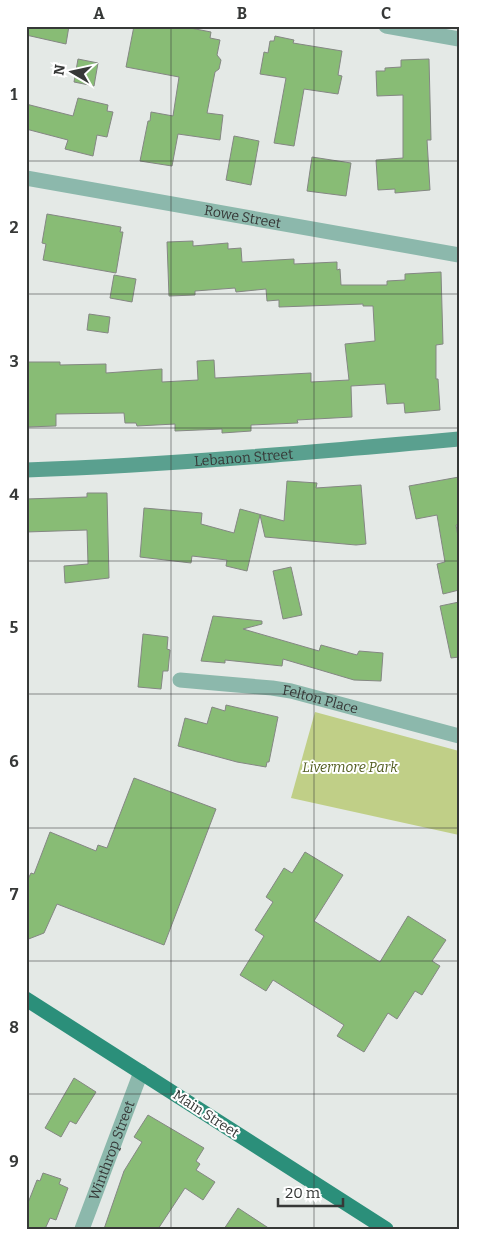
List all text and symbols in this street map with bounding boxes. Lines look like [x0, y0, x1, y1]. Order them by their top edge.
text: A [93, 4, 105, 23]
text: B [237, 4, 247, 23]
text: C [381, 4, 391, 23]
north arrow [48, 48, 98, 98]
text: N [50, 63, 69, 77]
text: 1 [11, 85, 18, 104]
street label: Rowe Street [203, 201, 282, 232]
text: 2 [9, 218, 19, 237]
text: 3 [9, 352, 19, 371]
street label: Lebanon Street [194, 445, 294, 470]
text: 4 [9, 485, 19, 504]
text: 5 [10, 618, 19, 637]
street label: Felton Place [281, 681, 360, 717]
text: 6 [9, 752, 19, 771]
park label: Livermore Park [302, 759, 398, 776]
text: 7 [10, 885, 19, 904]
text: 8 [9, 1018, 19, 1037]
street label: Main Street [170, 1086, 242, 1142]
street label: Winthrop Street [85, 1098, 138, 1203]
text: 9 [9, 1152, 19, 1171]
scale bar [278, 1175, 342, 1207]
text: 20 m [285, 1184, 321, 1202]

